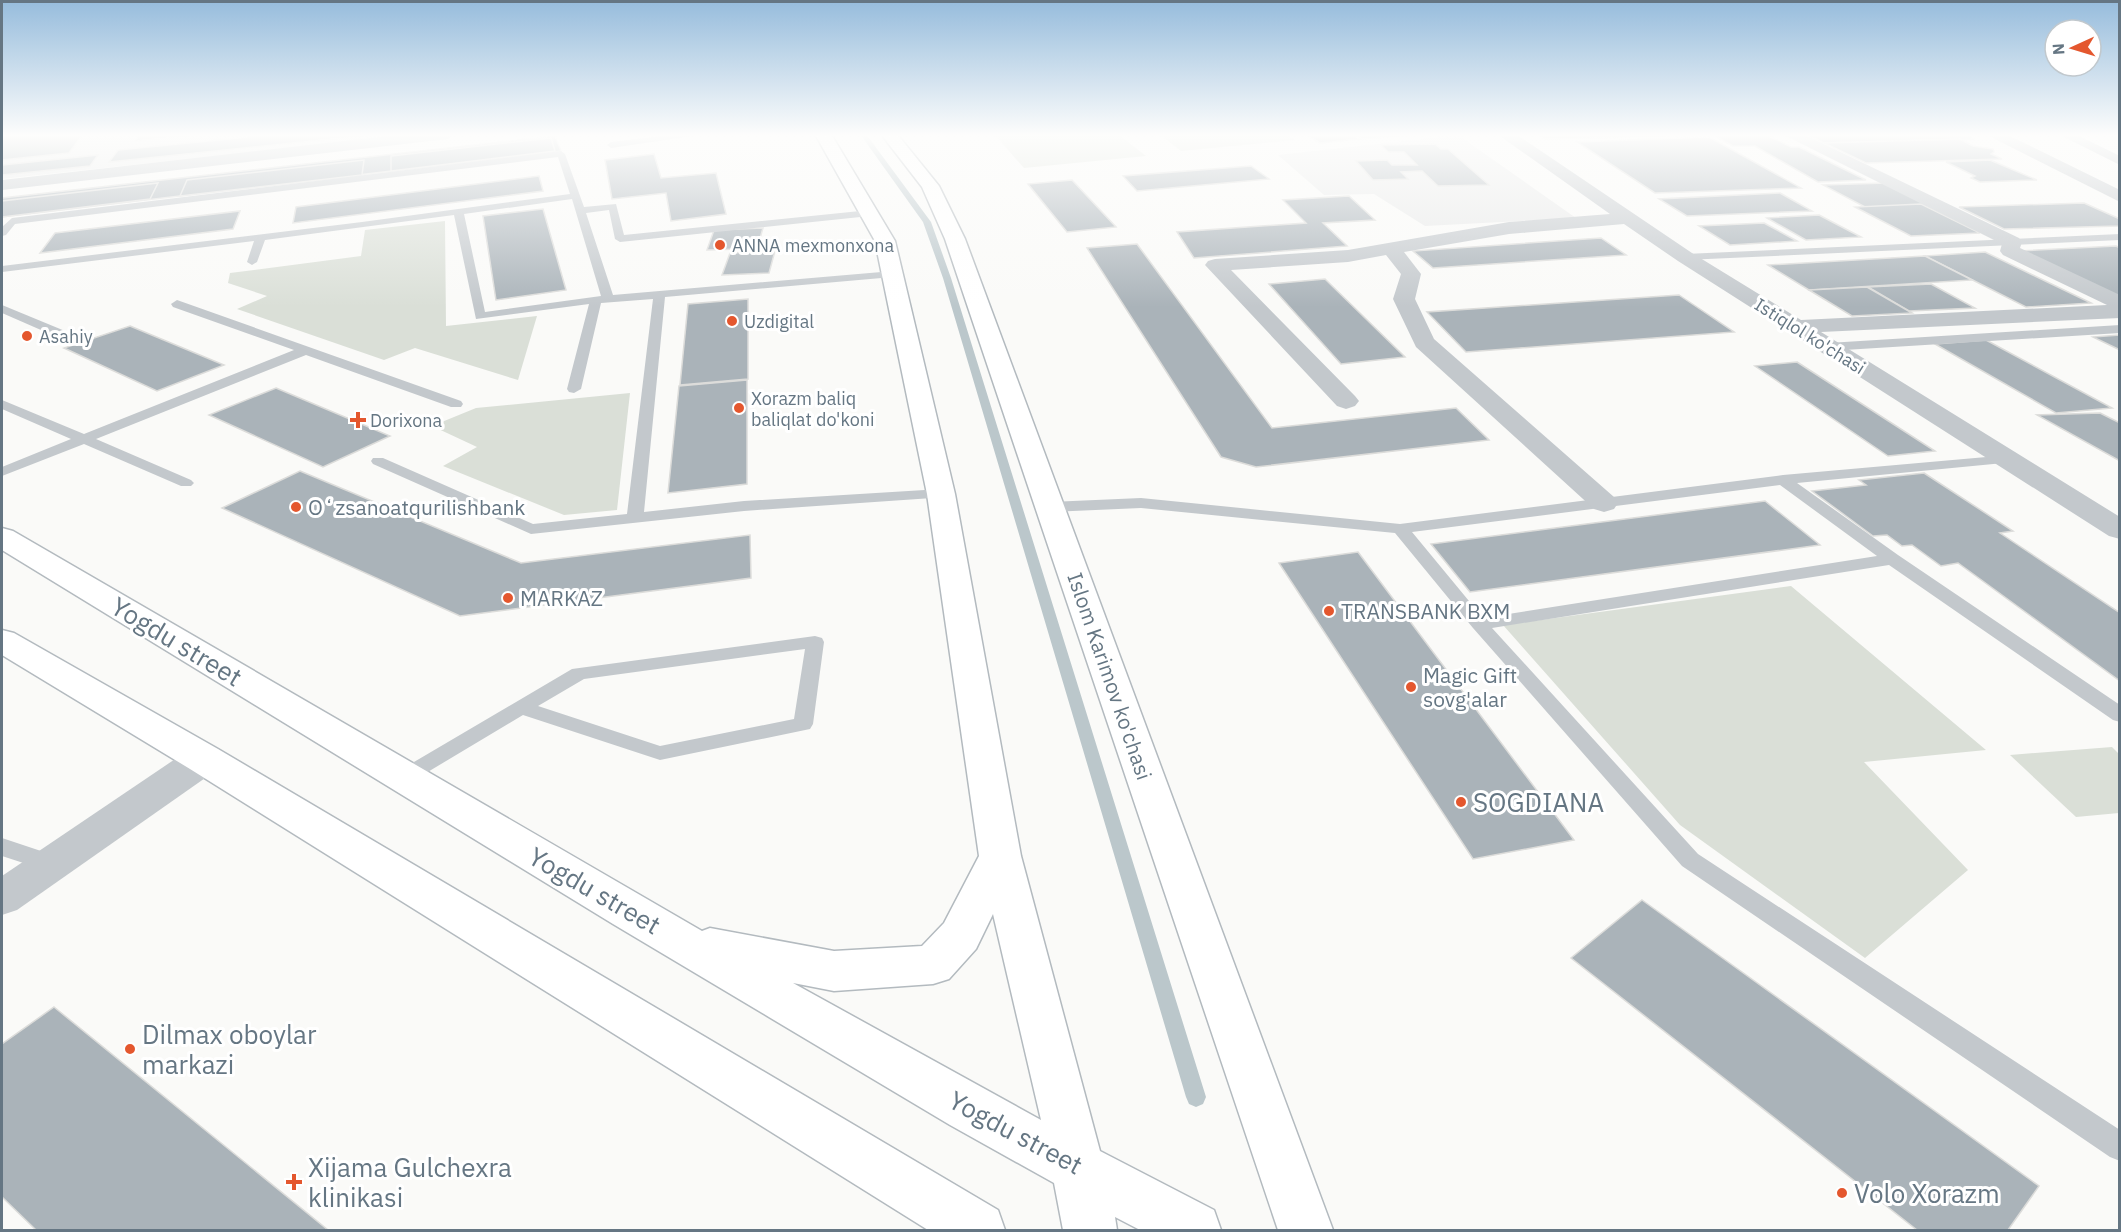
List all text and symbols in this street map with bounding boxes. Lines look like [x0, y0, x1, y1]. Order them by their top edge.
north arrow [2043, 18, 2103, 78]
text: N [2048, 43, 2068, 56]
place label: ANNA mexmonxona [732, 234, 895, 257]
marker: ANNA mexmonxona [713, 238, 727, 252]
street label: Istiqlol ko'chasi [1750, 293, 1870, 379]
place label: Uzdigital [744, 310, 814, 333]
marker: Uzdigital [725, 314, 739, 328]
place label: Asahiy [39, 325, 93, 348]
marker: Asahiy [20, 329, 34, 343]
place label: Xorazm baliq baliqlat do'koni [751, 387, 874, 431]
marker: Xorazm baliq baliqlat do'koni [732, 401, 746, 415]
place label: Dorixona [370, 409, 442, 432]
marker: Dorixona [351, 413, 365, 427]
place label: Oʻzsanoatqurilishbank [308, 493, 525, 521]
marker: Oʻzsanoatqurilishbank [289, 500, 303, 514]
street label: Islom Karimov ko'chasi [1061, 569, 1159, 783]
place label: MARKAZ [520, 584, 603, 612]
street label: Yogdu street [105, 589, 249, 693]
marker: MARKAZ [501, 591, 515, 605]
place label: TRANSBANK BXM [1341, 597, 1510, 625]
marker: TRANSBANK BXM [1322, 604, 1336, 618]
place label: Magic Gift sovg'alar [1423, 661, 1517, 713]
marker: Magic Gift sovg'alar [1404, 680, 1418, 694]
place label: SOGDIANA [1473, 785, 1604, 819]
marker: SOGDIANA [1454, 795, 1468, 809]
street label: Yogdu street [523, 839, 667, 941]
place label: Dilmax oboylar markazi [142, 1017, 317, 1081]
marker: Dilmax oboylar markazi [123, 1042, 137, 1056]
street label: Yogdu street [943, 1082, 1089, 1182]
place label: Xijama Gulchexra klinikasi [308, 1150, 512, 1214]
marker: Xijama Gulchexra klinikasi [285, 1173, 303, 1191]
place label: Volo Xorazm [1854, 1176, 2000, 1210]
marker: Volo Xorazm [1835, 1186, 1849, 1200]

